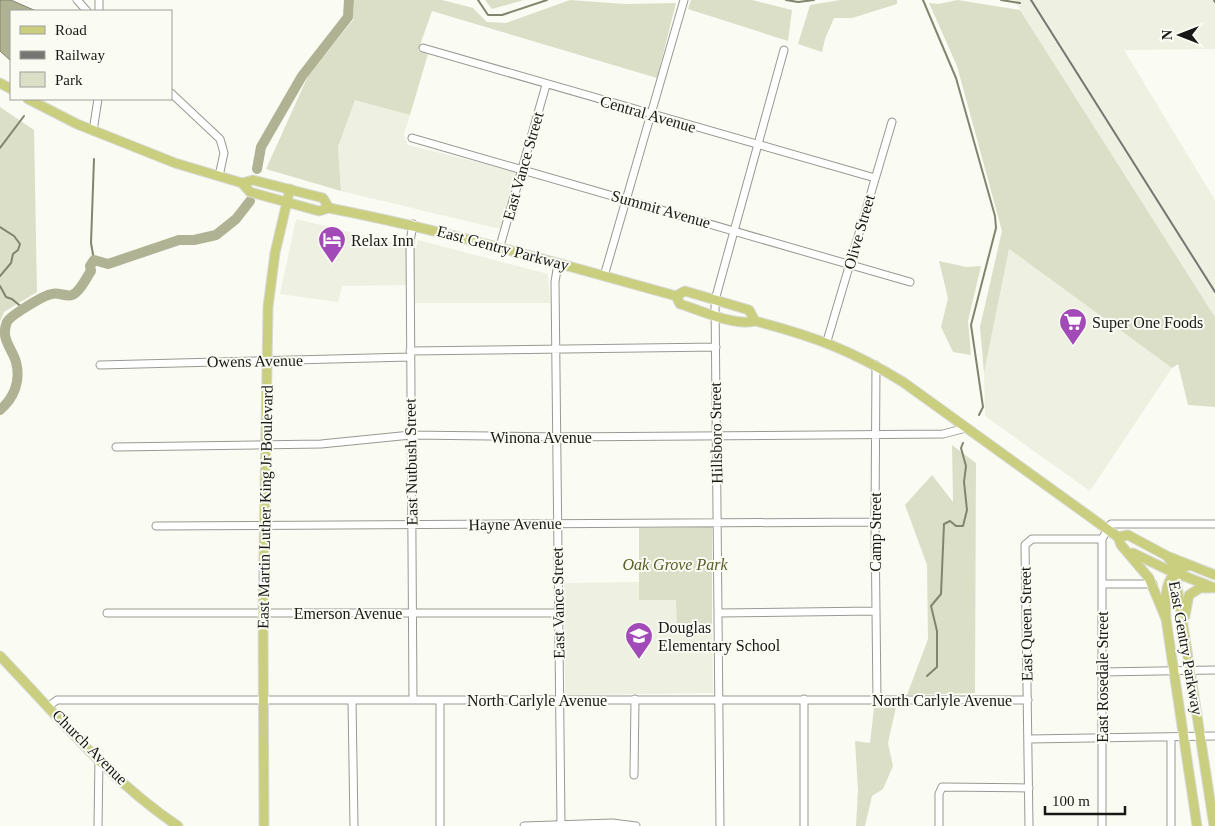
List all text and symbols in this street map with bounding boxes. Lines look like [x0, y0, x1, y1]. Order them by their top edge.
legend [10, 10, 172, 100]
north arrow [1155, 10, 1205, 60]
text: Road [55, 22, 87, 38]
text: N [1160, 30, 1175, 40]
text: Railway [55, 47, 105, 63]
text: Park [55, 72, 83, 88]
street label: Central Avenue [598, 92, 698, 136]
street label: East Vance Street [499, 109, 547, 222]
street label: Summit Avenue [609, 187, 713, 231]
street label: Olive Street [840, 192, 878, 271]
street label: East Gentry Parkway [435, 222, 571, 275]
hotel icon: Relax Inn [317, 225, 347, 264]
place label: Relax Inn [351, 232, 414, 249]
supermarket icon: Super One Foods [1058, 307, 1088, 346]
place label: Super One Foods [1092, 314, 1203, 332]
street label: Owens Avenue [207, 352, 303, 370]
street label: Hillsboro Street [707, 381, 725, 484]
street label: East Martin Luther King Jr Boulevard [254, 385, 277, 629]
street label: East Nutbush Street [401, 398, 421, 526]
street label: Winona Avenue [490, 429, 592, 446]
street label: Camp Street [867, 492, 885, 572]
street label: Hayne Avenue [468, 515, 562, 534]
street label: East Vance Street [549, 546, 567, 659]
park label: Oak Grove Park [622, 556, 728, 573]
street label: East Queen Street [1016, 566, 1035, 681]
street label: East Gentry Parkway [1165, 580, 1206, 717]
street label: Emerson Avenue [294, 605, 402, 622]
street label: East Rosedale Street [1094, 611, 1111, 743]
place label: Douglas Elementary School [658, 619, 781, 655]
school or university icon: Douglas Elementary School [624, 621, 654, 660]
street label: North Carlyle Avenue [467, 692, 607, 710]
street label: North Carlyle Avenue [872, 692, 1012, 710]
street label: Church Avenue [49, 706, 131, 788]
scale bar [1045, 784, 1125, 816]
text: 100 m [1052, 793, 1090, 809]

